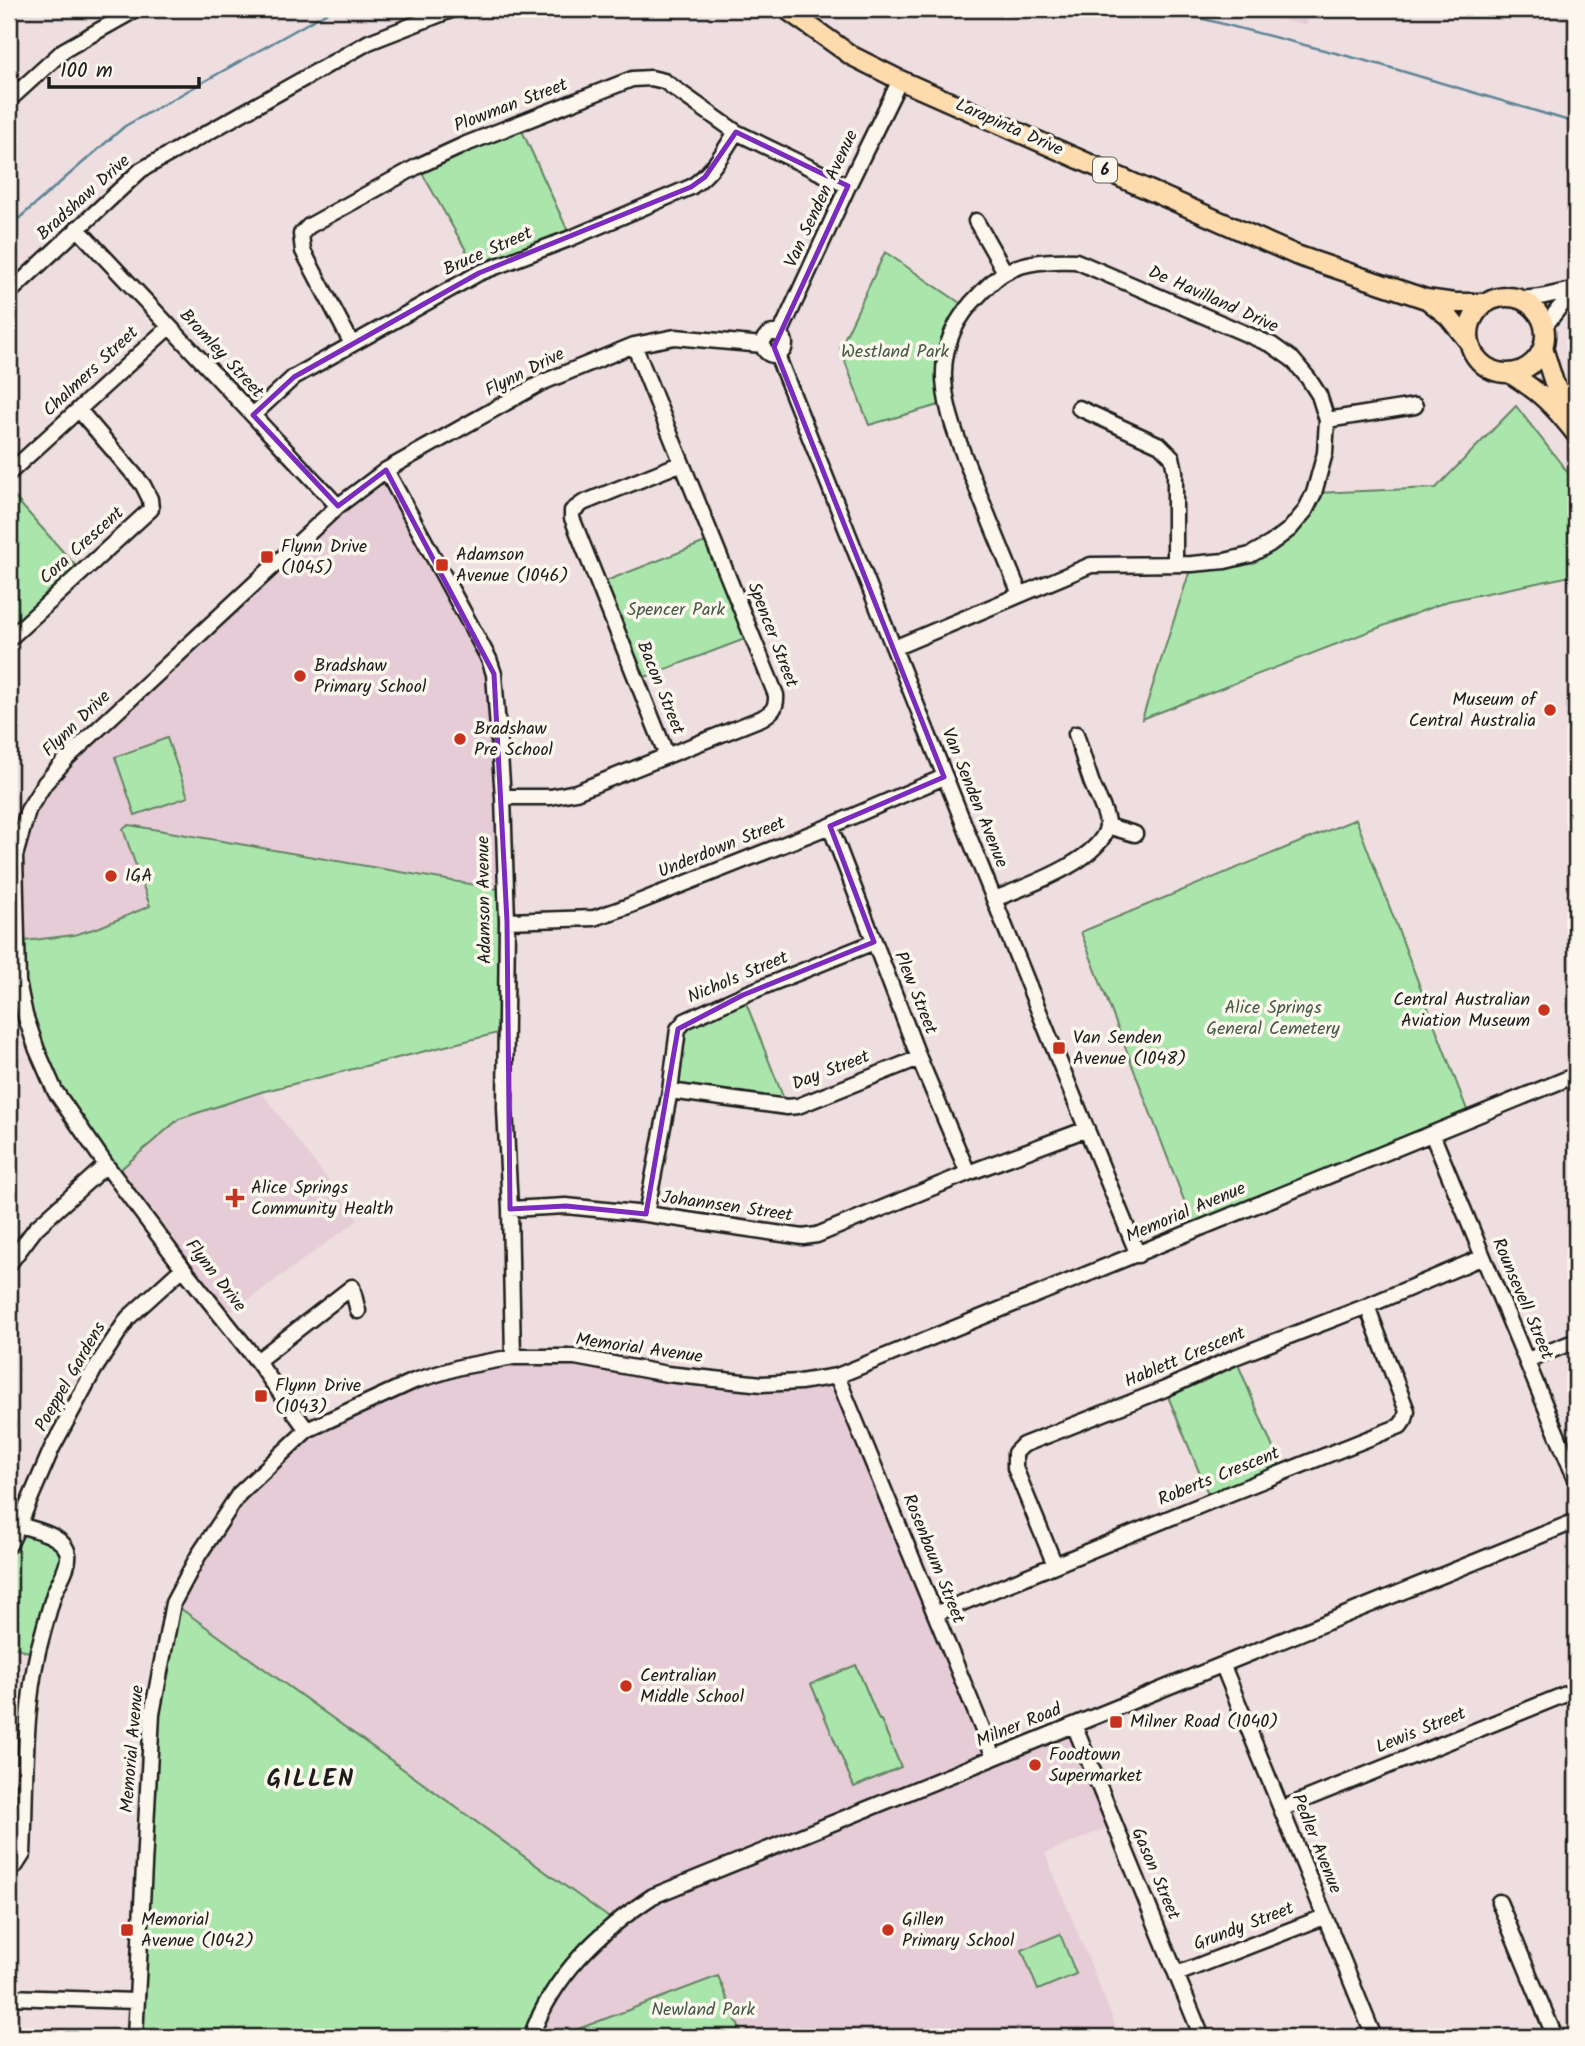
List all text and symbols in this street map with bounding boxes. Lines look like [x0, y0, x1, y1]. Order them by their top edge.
scale bar [49, 46, 200, 90]
text: 100 m [60, 55, 113, 88]
street label: Plowman Street [450, 71, 573, 141]
street label: Larapinta Drive [950, 91, 1068, 165]
street label: Van Senden Avenue [777, 125, 867, 273]
street label: Bradshaw Drive [31, 148, 137, 248]
road number: 6 [1093, 158, 1117, 182]
street label: Bruce Street [439, 219, 538, 285]
street label: De Havilland Drive [1143, 258, 1283, 342]
street label: Bromley Street [172, 303, 271, 406]
street label: Chalmers Street [36, 319, 146, 424]
park label: Westland Park [841, 338, 950, 367]
street label: Flynn Drive [480, 341, 570, 405]
street label: Cora Crescent [33, 499, 132, 592]
place label: Flynn Drive (1045) [281, 533, 367, 583]
place label: Adamson Avenue (1046) [456, 541, 569, 591]
marker: Flynn Drive (1045) [259, 549, 275, 565]
marker: Adamson Avenue (1046) [434, 557, 450, 573]
street label: Spencer Street [739, 578, 806, 693]
park label: Spencer Park [627, 596, 725, 625]
street label: Bacon Street [628, 637, 692, 740]
place label: Bradshaw Primary School [314, 652, 427, 702]
marker: Bradshaw Primary School [292, 668, 308, 684]
street label: Flynn Drive [36, 684, 118, 764]
place label: Museum of Central Australia [1409, 686, 1538, 736]
marker: Museum of Central Australia [1542, 702, 1558, 718]
place label: Bradshaw Pre School [474, 715, 554, 765]
street label: Van Senden Avenue [933, 724, 1015, 872]
marker: Bradshaw Pre School [452, 731, 468, 747]
street label: Underdown Street [654, 809, 791, 887]
street label: Adamson Avenue [469, 836, 501, 964]
place label: IGA [125, 862, 153, 891]
marker: IGA [103, 868, 119, 884]
street label: Nichols Street [683, 943, 794, 1012]
street label: Plew Street [885, 947, 945, 1040]
place label: Central Australian Aviation Museum [1393, 986, 1530, 1036]
park label: Alice Springs General Cemetery [1206, 994, 1340, 1044]
marker: Central Australian Aviation Museum [1536, 1002, 1552, 1018]
place label: Van Senden Avenue (1048) [1073, 1024, 1186, 1074]
marker: Van Senden Avenue (1048) [1051, 1040, 1067, 1056]
street label: Day Street [788, 1043, 875, 1099]
place label: Alice Springs Community Health [251, 1174, 393, 1224]
street label: Memorial Avenue [1121, 1175, 1251, 1251]
street label: Johannsen Street [660, 1183, 795, 1231]
marker: Alice Springs Community Health [225, 1188, 245, 1208]
street label: Flynn Drive [177, 1233, 253, 1319]
street label: Rounsevell Street [1483, 1233, 1561, 1365]
street label: Poeppel Gardens [28, 1316, 114, 1437]
street label: Hablett Crescent [1120, 1319, 1251, 1397]
street label: Memorial Avenue [574, 1326, 704, 1372]
place label: Flynn Drive (1043) [275, 1372, 361, 1422]
marker: Flynn Drive (1043) [253, 1388, 269, 1404]
street label: Roberts Crescent [1154, 1439, 1285, 1515]
street label: Rosenbaum Street [894, 1490, 973, 1629]
place label: Centralian Middle School [640, 1662, 745, 1712]
marker: Centralian Middle School [618, 1678, 634, 1694]
street label: Memorial Avenue [113, 1684, 153, 1814]
street label: Milner Road [972, 1695, 1067, 1756]
street label: Lewis Street [1372, 1699, 1471, 1762]
place label: Milner Road (1040) [1130, 1708, 1278, 1737]
marker: Milner Road (1040) [1108, 1714, 1124, 1730]
place label: Foodtown Supermarket [1049, 1741, 1143, 1791]
marker: Foodtown Supermarket [1027, 1757, 1043, 1773]
district label: GILLEN [267, 1760, 355, 1799]
street label: Pedler Avenue [1283, 1790, 1349, 1898]
street label: Gason Street [1123, 1823, 1188, 1926]
street label: Grundy Street [1190, 1894, 1299, 1959]
place label: Memorial Avenue (1042) [141, 1906, 254, 1956]
place label: Gillen Primary School [902, 1906, 1015, 1956]
marker: Memorial Avenue (1042) [119, 1922, 135, 1938]
marker: Gillen Primary School [880, 1922, 896, 1938]
park label: Newland Park [651, 1996, 755, 2025]

